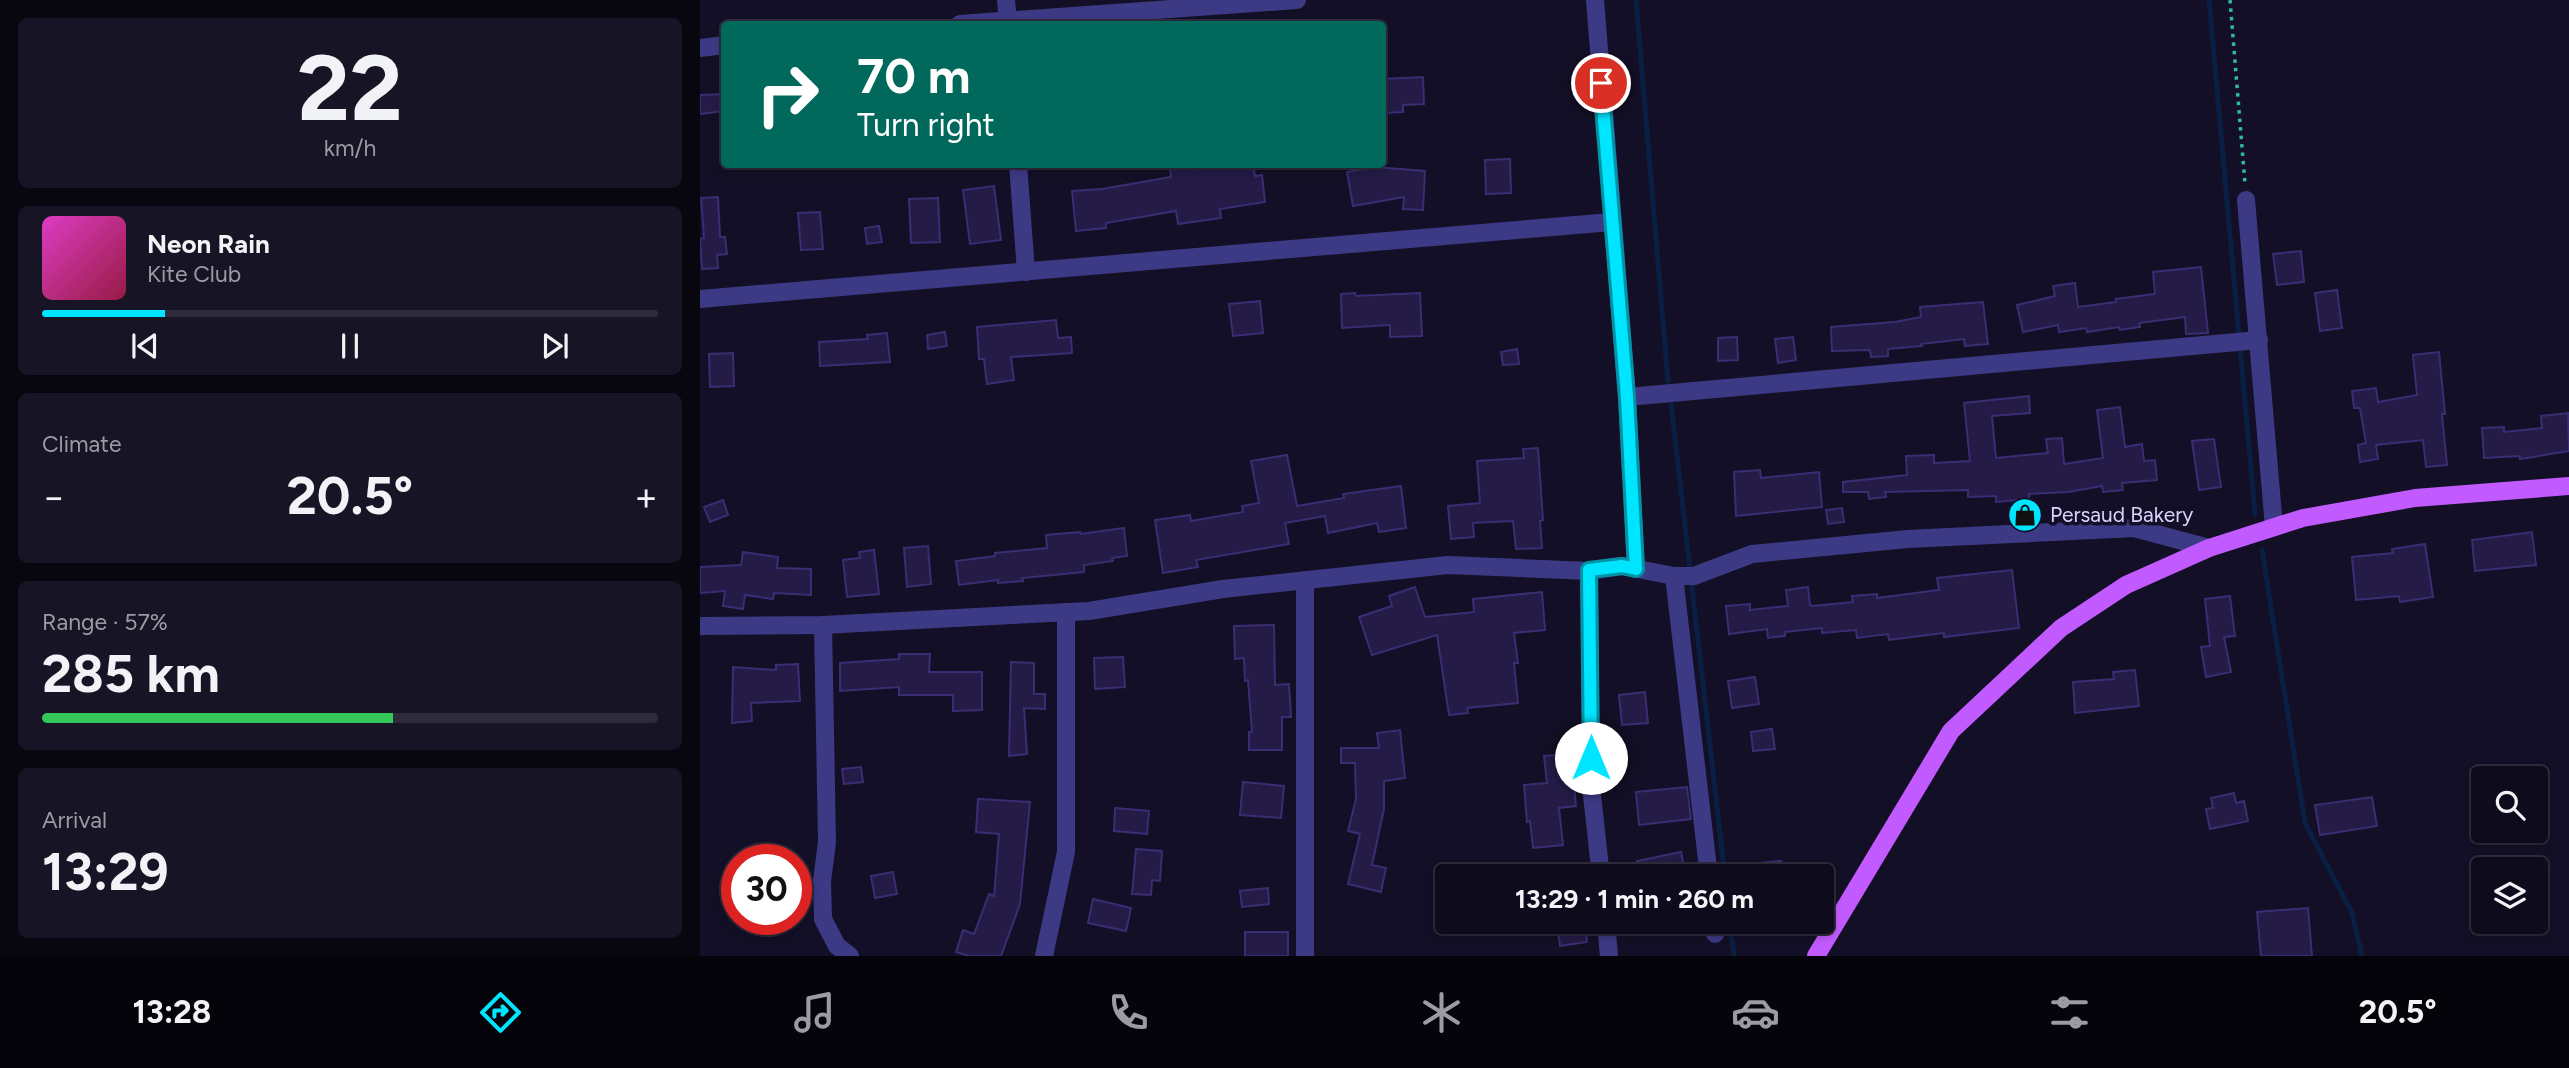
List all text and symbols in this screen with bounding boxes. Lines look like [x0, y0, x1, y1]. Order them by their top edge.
text: 22 [297, 34, 403, 143]
text: 70 m [857, 46, 970, 105]
icon: right [742, 49, 833, 140]
pin [1571, 53, 1631, 113]
icon: arrive [1582, 64, 1620, 102]
text: Turn right [857, 106, 995, 144]
text: km/h [324, 134, 376, 162]
text: Neon Rain [147, 228, 270, 260]
text: Kite Club [147, 260, 241, 288]
icon: previous [126, 327, 164, 365]
icon: pause [331, 327, 369, 365]
icon: next [536, 327, 574, 365]
text: Climate [42, 430, 121, 458]
text: 20.5° [287, 465, 413, 527]
text: − [42, 474, 66, 520]
text: + [634, 474, 658, 520]
shop icon: Persaud Bakery [2006, 496, 2044, 534]
place label: Persaud Bakery [2050, 502, 2193, 527]
text: Range · 57% [42, 608, 168, 636]
text: 285 km [42, 643, 220, 705]
position arrow [1554, 721, 1628, 795]
map controls [2471, 766, 2548, 934]
button: search [2471, 766, 2548, 843]
text: Arrival [42, 806, 107, 834]
text: 13:29 [42, 841, 169, 903]
speed limit sign: 30 [721, 844, 812, 935]
button: layers [2471, 857, 2548, 934]
text: 13:29 · 1 min · 260 m [1515, 883, 1754, 915]
icon: directions [476, 988, 525, 1037]
icon: music [790, 988, 839, 1037]
icon: phone [1104, 988, 1153, 1037]
icon: climate [1417, 988, 1466, 1037]
icon: car [1731, 988, 1780, 1037]
icon: filters [2045, 988, 2094, 1037]
text: 13:28 [132, 993, 211, 1031]
text: 20.5° [2359, 993, 2437, 1031]

